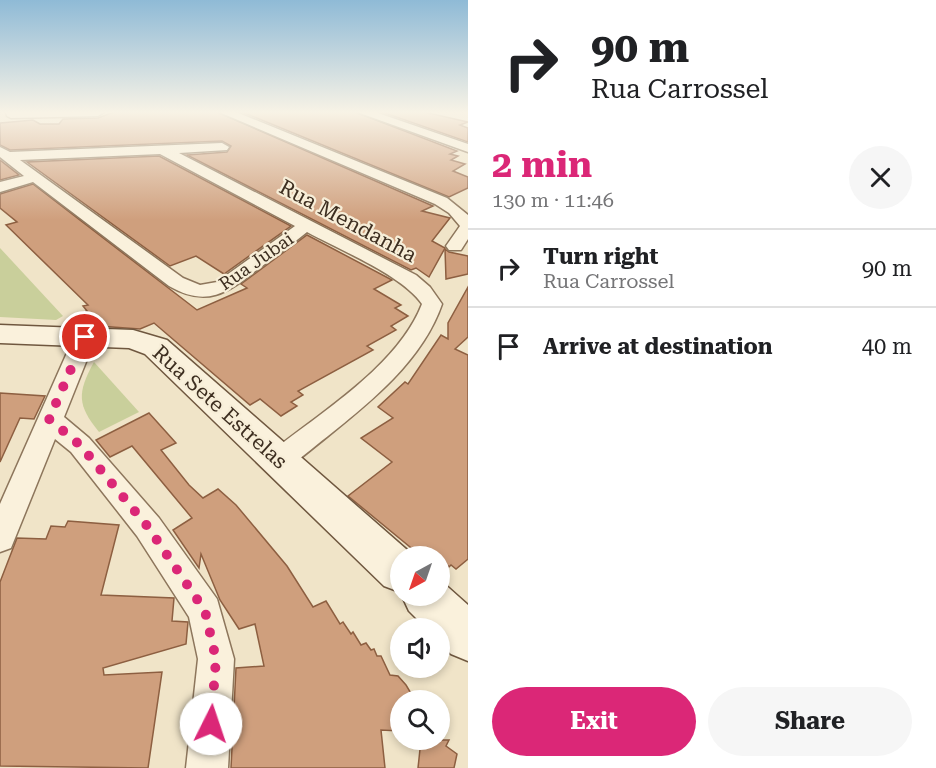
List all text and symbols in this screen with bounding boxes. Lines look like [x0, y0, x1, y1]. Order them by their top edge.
text: 90 m [591, 23, 689, 72]
icon: right [492, 24, 570, 102]
text: Rua Carrossel [591, 73, 768, 105]
text: 2 min [492, 144, 592, 186]
button: close [849, 146, 912, 209]
street label: Rua Mendanha [275, 175, 421, 268]
text: 130 m · 11:46 [492, 188, 614, 212]
street label: Rua Jubai [215, 228, 297, 294]
text: Turn right [543, 244, 658, 269]
icon: right [492, 252, 525, 285]
text: 90 m [862, 256, 912, 281]
text: Rua Carrossel [543, 269, 674, 293]
pin [59, 311, 110, 362]
icon: arrive [68, 320, 101, 353]
icon: arrive [492, 330, 525, 363]
text: Arrive at destination [543, 334, 772, 359]
text: 40 m [862, 334, 912, 359]
street label: Rua Sete Estrelas [148, 340, 292, 474]
north arrow [390, 546, 450, 606]
map controls [390, 546, 450, 750]
button: sound [390, 618, 450, 678]
button: Exit [492, 687, 696, 756]
button: Share [708, 687, 912, 756]
button: search [390, 690, 450, 750]
position arrow [179, 692, 243, 756]

